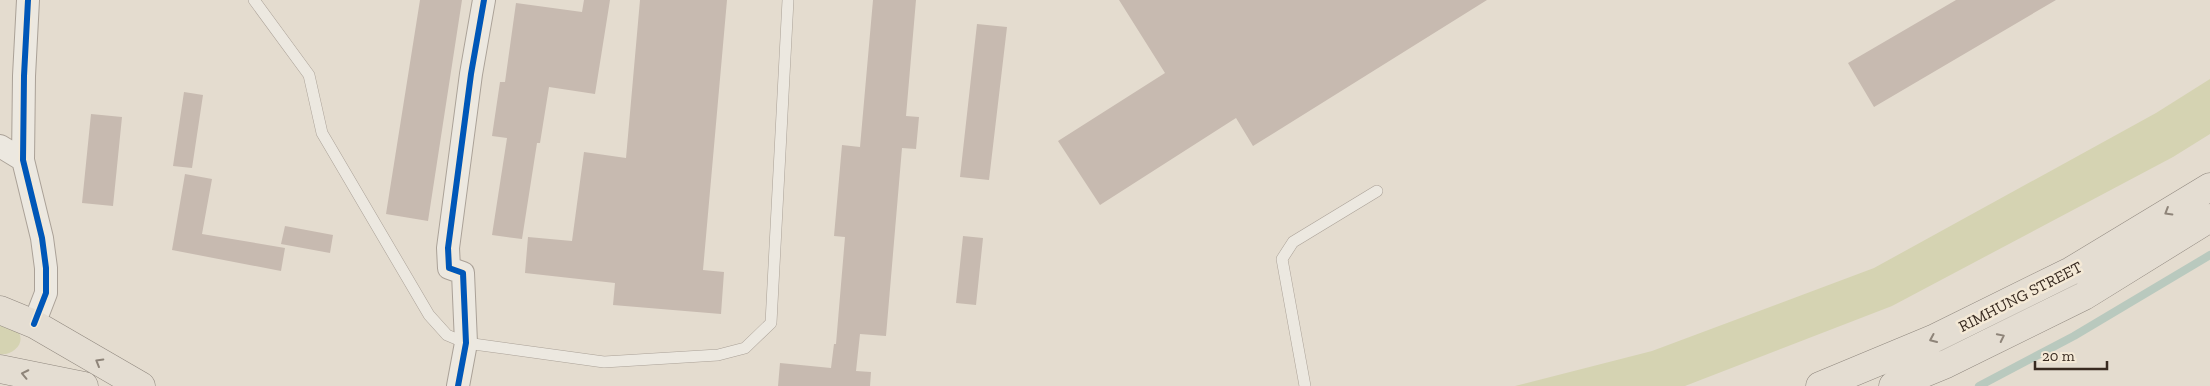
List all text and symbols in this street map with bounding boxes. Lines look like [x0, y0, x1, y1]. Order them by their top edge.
one-way arrow [2165, 205, 2174, 215]
street label: RIMHUNG STREET [1955, 257, 2085, 336]
one-way arrow [1929, 332, 1938, 343]
one-way arrow [1996, 333, 2005, 343]
scale bar [2035, 338, 2108, 370]
text: 20 m [2042, 347, 2075, 365]
one-way arrow [96, 358, 105, 368]
one-way arrow [20, 369, 29, 380]

